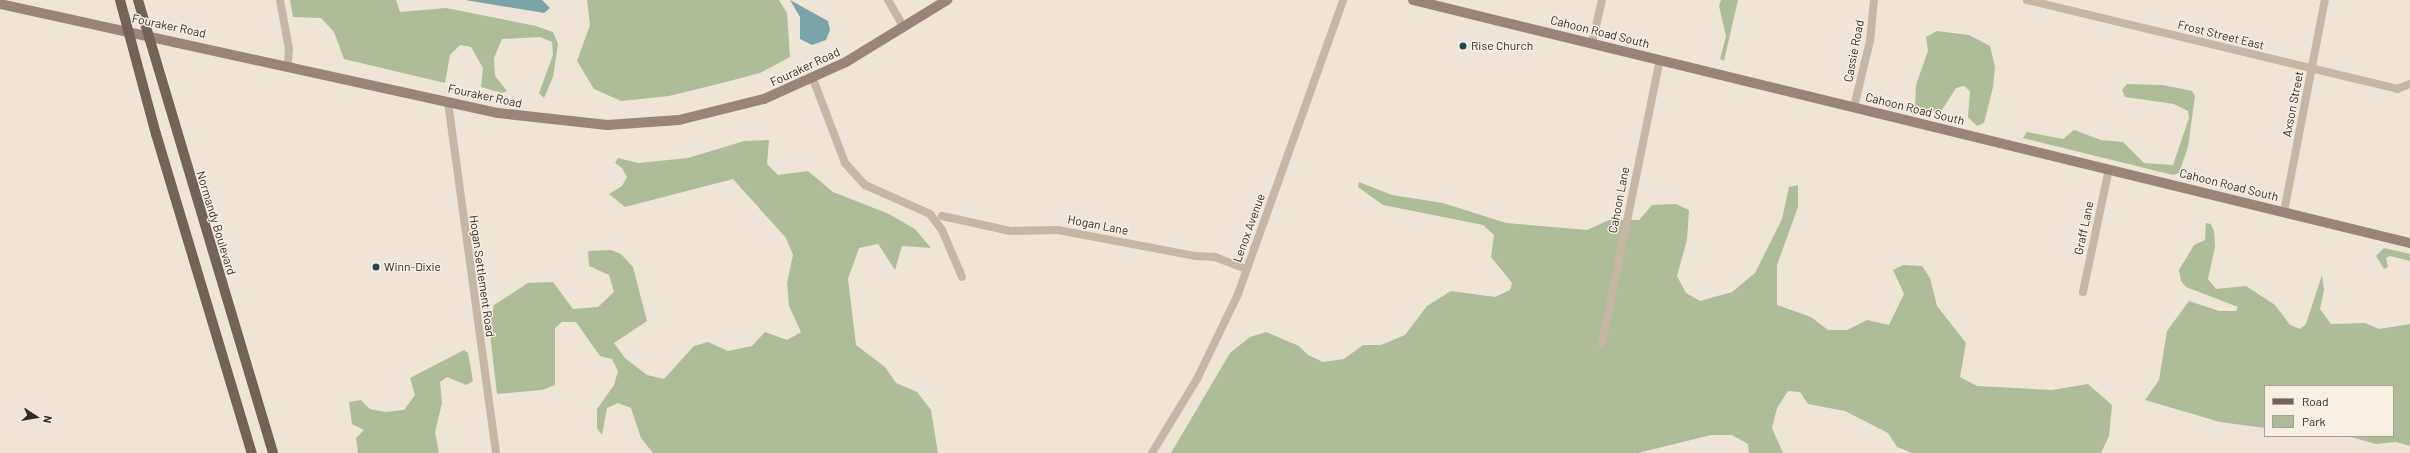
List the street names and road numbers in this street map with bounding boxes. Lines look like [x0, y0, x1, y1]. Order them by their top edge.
street label: Fouraker Road [131, 11, 207, 41]
street label: Cahoon Road South [1549, 13, 1651, 51]
street label: Frost Street East [2176, 17, 2266, 53]
street label: Cassie Road [1841, 19, 1867, 83]
street label: Fouraker Road [768, 45, 842, 89]
street label: Axson Street [2280, 70, 2306, 138]
street label: Fouraker Road [447, 81, 523, 111]
street label: Cahoon Road South [1864, 90, 1966, 128]
street label: Cahoon Lane [1606, 166, 1632, 234]
street label: Cahoon Road South [2178, 166, 2280, 204]
street label: Normandy Boulevard [193, 169, 239, 277]
street label: Lenox Avenue [1230, 192, 1268, 264]
street label: Graff Lane [2071, 200, 2097, 256]
street label: Hogan Lane [1066, 212, 1130, 238]
street label: Hogan Settlement Road [466, 214, 498, 338]

